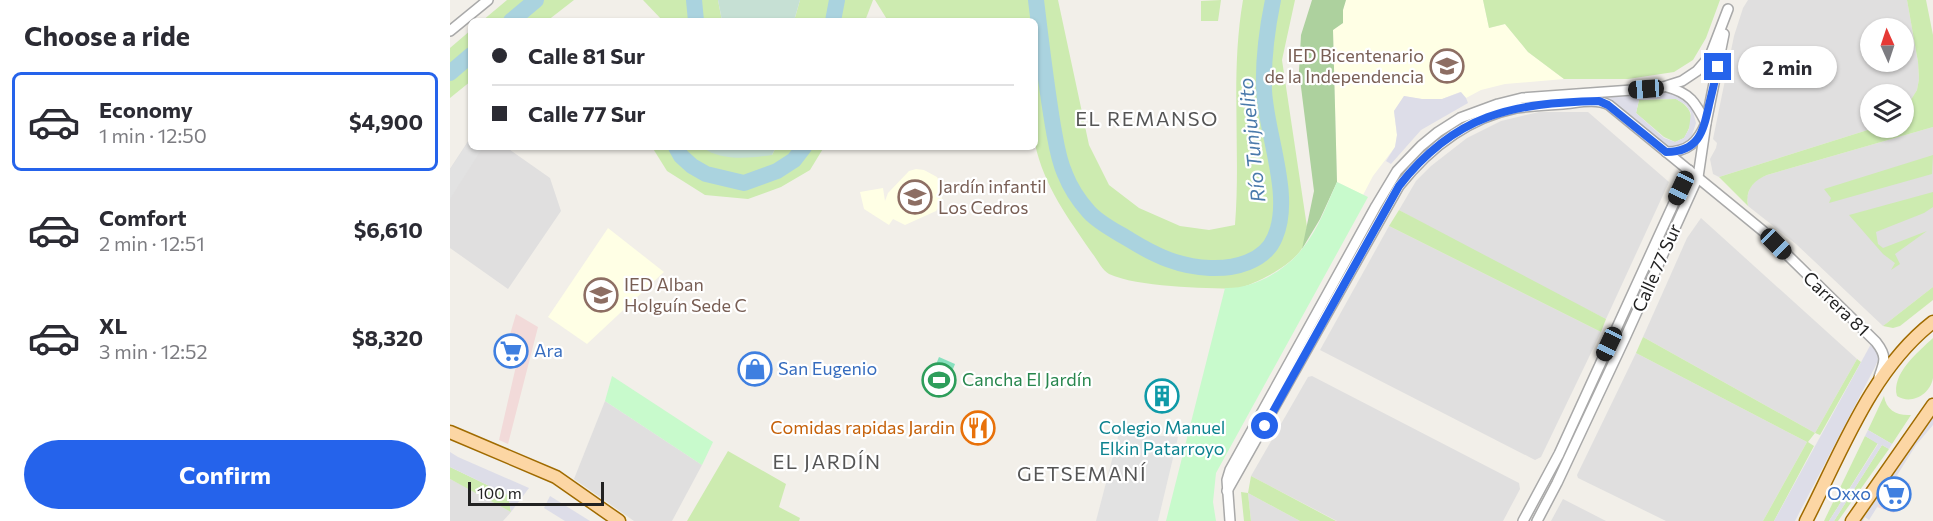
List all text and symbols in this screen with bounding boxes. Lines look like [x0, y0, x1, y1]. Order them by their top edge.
north arrow [1860, 18, 1914, 72]
map controls [1860, 18, 1914, 138]
text: Choose a ride [24, 19, 190, 52]
text: Calle 81 Sur [528, 42, 645, 69]
place label: IED Bicentenario de la Independencia [1264, 44, 1424, 87]
callout: 2 min [1739, 46, 1838, 88]
school or university icon: IED Bicentenario de la Independencia [1429, 48, 1465, 84]
route end [1704, 53, 1731, 80]
text: 2 min [1763, 55, 1812, 79]
water label: Río Tunjuelito [1233, 77, 1269, 204]
car [1627, 79, 1665, 99]
button: layers [1860, 84, 1914, 138]
icon: car [27, 95, 81, 149]
text: Economy [99, 96, 193, 123]
text: Calle 77 Sur [528, 100, 646, 127]
district label: EL REMANSO [1075, 106, 1219, 130]
text: $4,900 [349, 108, 423, 135]
text: 1 min · 12:50 [99, 123, 207, 147]
car [1665, 168, 1697, 208]
place label: Jardín infantil Los Cedros [938, 175, 1047, 218]
school or university icon: Jardín infantil Los Cedros [897, 179, 933, 215]
icon: car [27, 203, 81, 257]
text: Comfort [99, 204, 187, 231]
text: $6,610 [354, 216, 423, 243]
street label: Calle 77 Sur [1627, 220, 1685, 315]
car [1757, 225, 1795, 263]
text: 2 min · 12:51 [99, 231, 205, 255]
street label: Carrera 81 [1799, 266, 1874, 340]
place label: IED Alban Holguín Sede C [624, 273, 747, 316]
school or university icon: IED Alban Holguín Sede C [583, 277, 619, 313]
icon: car [27, 311, 81, 365]
text: XL [99, 312, 127, 339]
text: $8,320 [352, 324, 423, 351]
car [1593, 324, 1625, 364]
supermarket icon: Ara [493, 333, 529, 369]
text: 3 min · 12:52 [99, 339, 208, 363]
place label: Ara [534, 339, 563, 361]
shop icon: San Eugenio [737, 351, 773, 387]
place label: San Eugenio [778, 357, 877, 379]
sports icon: Cancha El Jardín [921, 362, 957, 398]
place label: Cancha El Jardín [962, 368, 1092, 390]
building icon: Colegio Manuel Elkin Patarroyo [1144, 378, 1180, 414]
restaurant icon: Comidas rapidas Jardin [960, 410, 996, 446]
route start [1251, 412, 1278, 439]
place label: Comidas rapidas Jardin [770, 416, 955, 438]
place label: Colegio Manuel Elkin Patarroyo [1099, 416, 1225, 459]
button: Confirm [24, 440, 426, 509]
district label: EL JARDÍN [772, 449, 882, 473]
district label: GETSEMANÍ [1017, 461, 1147, 485]
supermarket icon: Oxxo [1876, 476, 1912, 512]
scale bar [468, 479, 604, 506]
place label: Oxxo [1827, 482, 1871, 504]
text: 100 m [477, 483, 522, 502]

